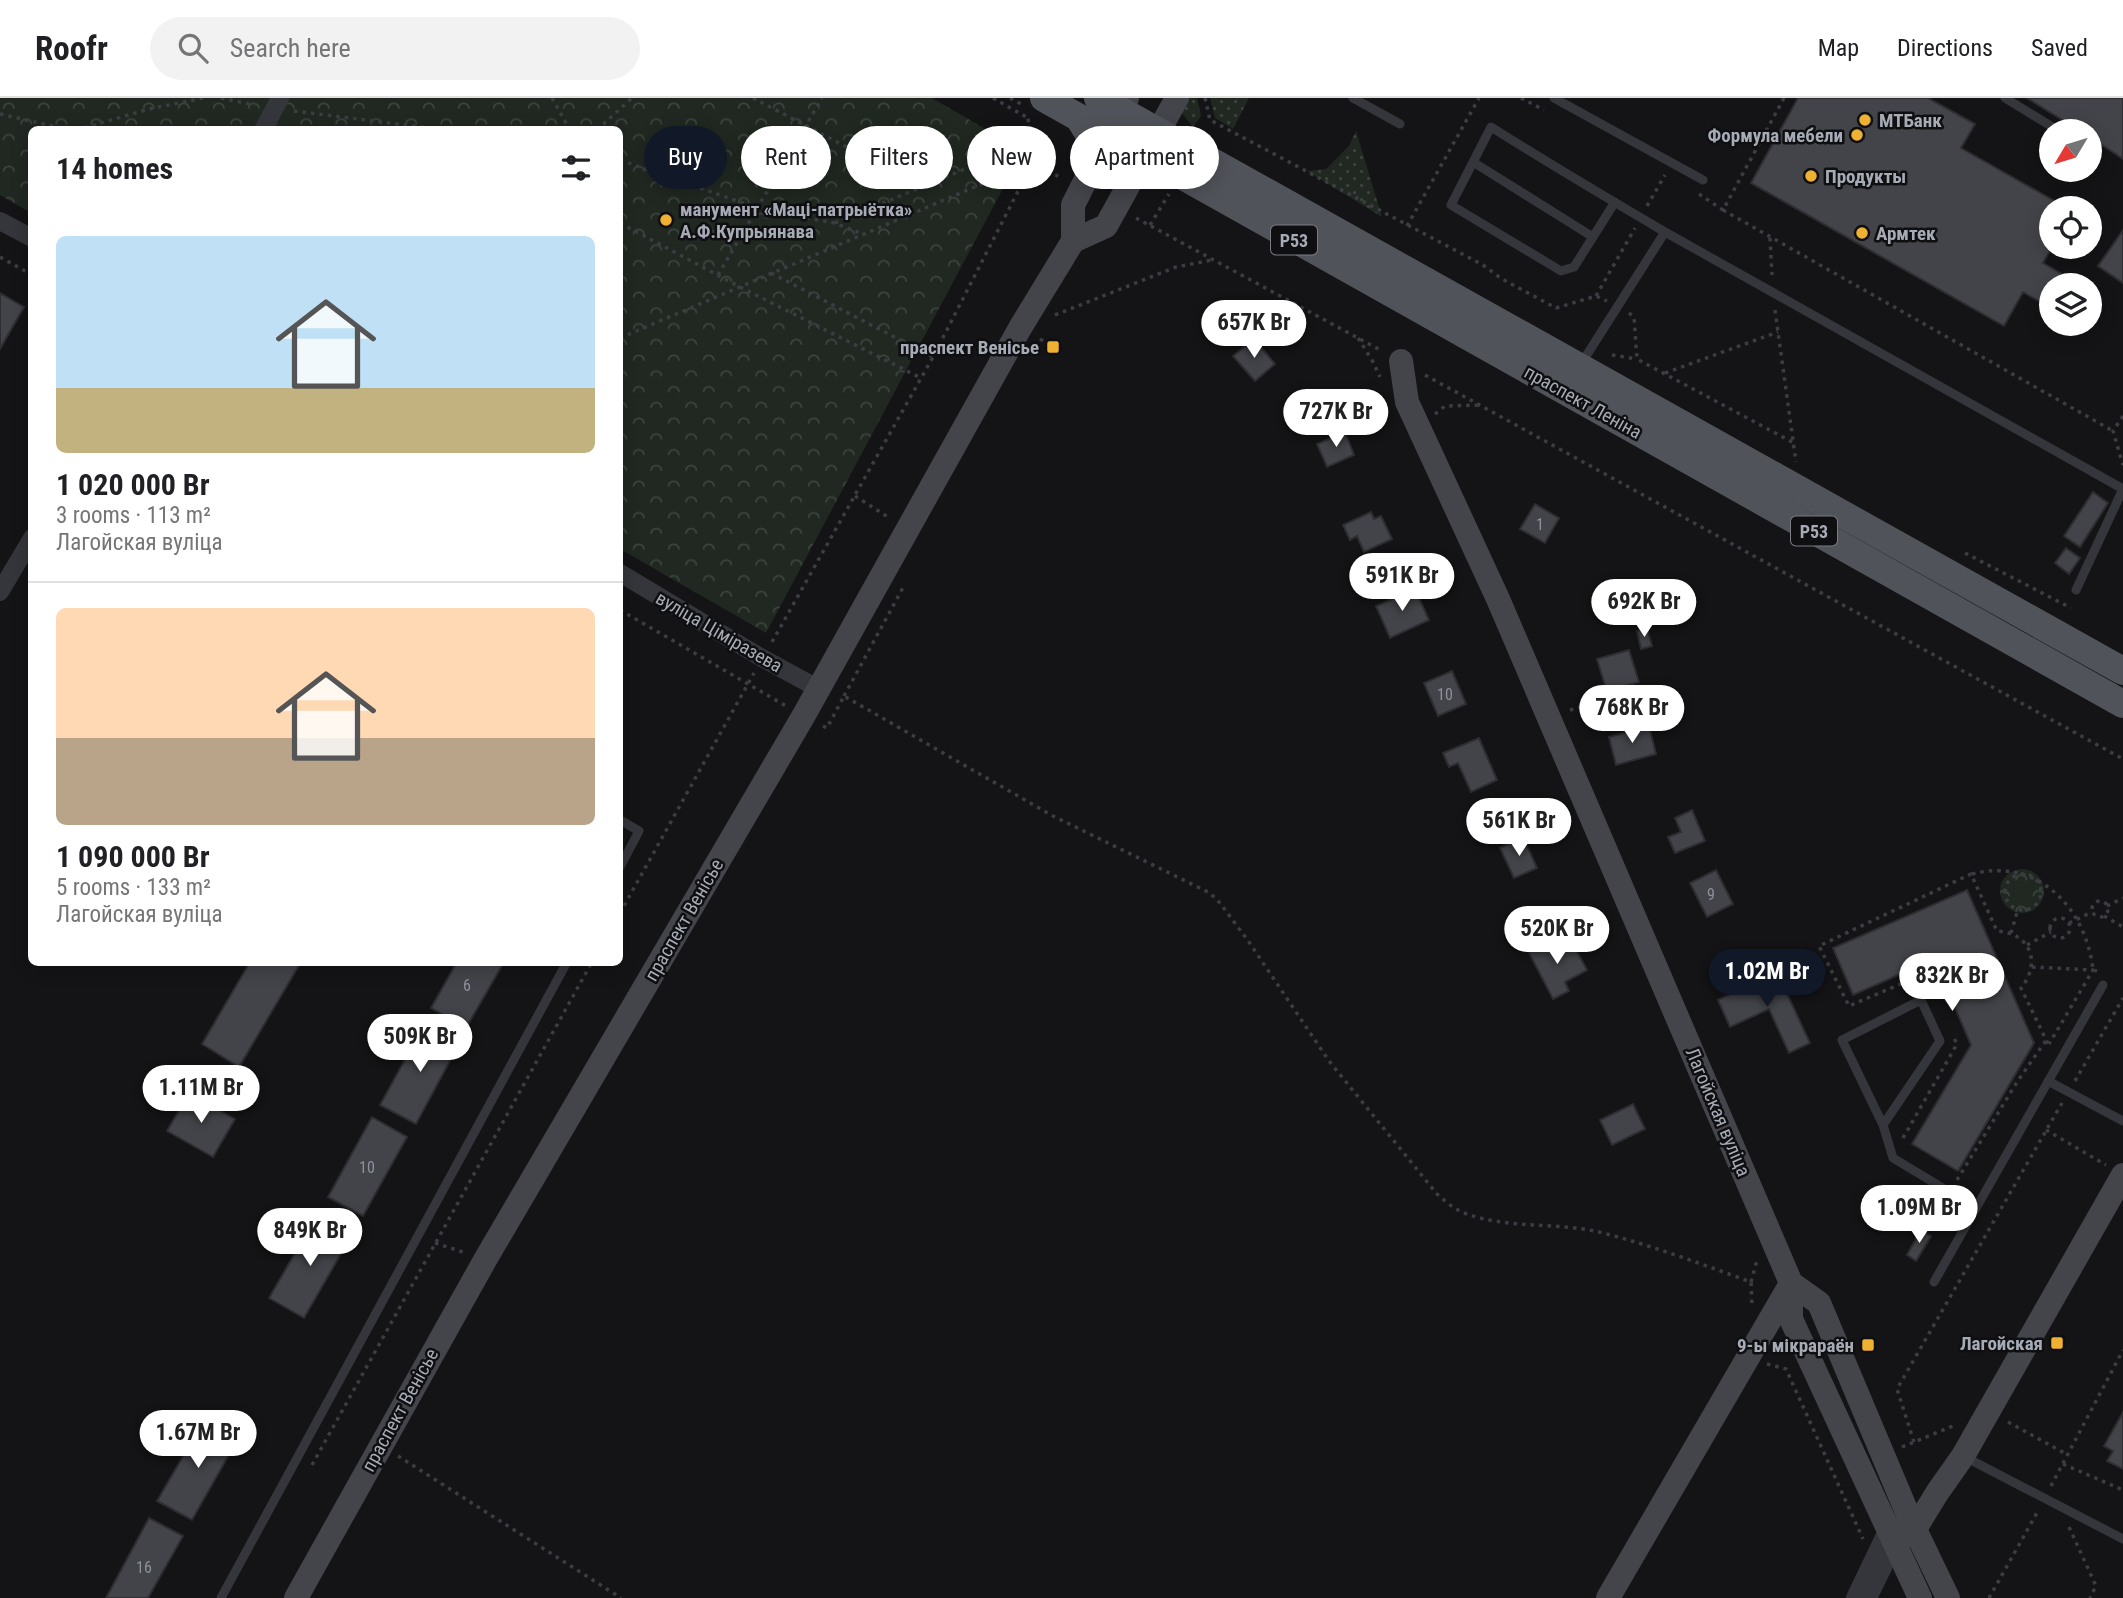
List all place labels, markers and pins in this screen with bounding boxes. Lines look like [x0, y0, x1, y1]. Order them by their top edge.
place label: МТБанк [1879, 109, 1942, 132]
marker: МТБанк [1857, 112, 1873, 128]
place label: Формула мебели [1708, 124, 1843, 147]
marker: Формула мебели [1849, 127, 1865, 143]
place label: Продукты [1825, 165, 1906, 188]
marker: Продукты [1803, 168, 1819, 184]
place label: манумент «Маці-патрыётка» А.Ф.Купрыянава [680, 198, 912, 243]
marker: манумент «Маці-патрыётка» А.Ф.Купрыянава [658, 212, 674, 228]
place label: Армтек [1876, 222, 1936, 245]
marker: Армтек [1854, 225, 1870, 241]
pin: 657K Br [1189, 300, 1319, 360]
place label: праспект Венісье [900, 336, 1039, 359]
marker: праспект Венісье [1045, 339, 1061, 355]
pin: 727K Br [1271, 390, 1401, 449]
pin: 591K Br [1337, 554, 1467, 613]
pin: 692K Br [1579, 580, 1709, 639]
pin: 768K Br [1567, 686, 1697, 745]
pin: 561K Br [1454, 798, 1584, 858]
pin: 520K Br [1492, 906, 1622, 966]
pin: 1.02M Br [1695, 950, 1839, 1009]
pin: 832K Br [1887, 954, 2017, 1013]
pin: 509K Br [355, 1014, 485, 1074]
pin: 1.11M Br [129, 1066, 273, 1125]
pin: 1.09M Br [1847, 1186, 1991, 1245]
pin: 849K Br [245, 1208, 375, 1268]
place label: Лагойская [1960, 1332, 2043, 1355]
place label: 9-ы мікрараён [1737, 1334, 1854, 1357]
marker: Лагойская [2049, 1335, 2065, 1351]
marker: 9-ы мікрараён [1860, 1337, 1876, 1353]
pin: 1.67M Br [126, 1410, 270, 1470]

